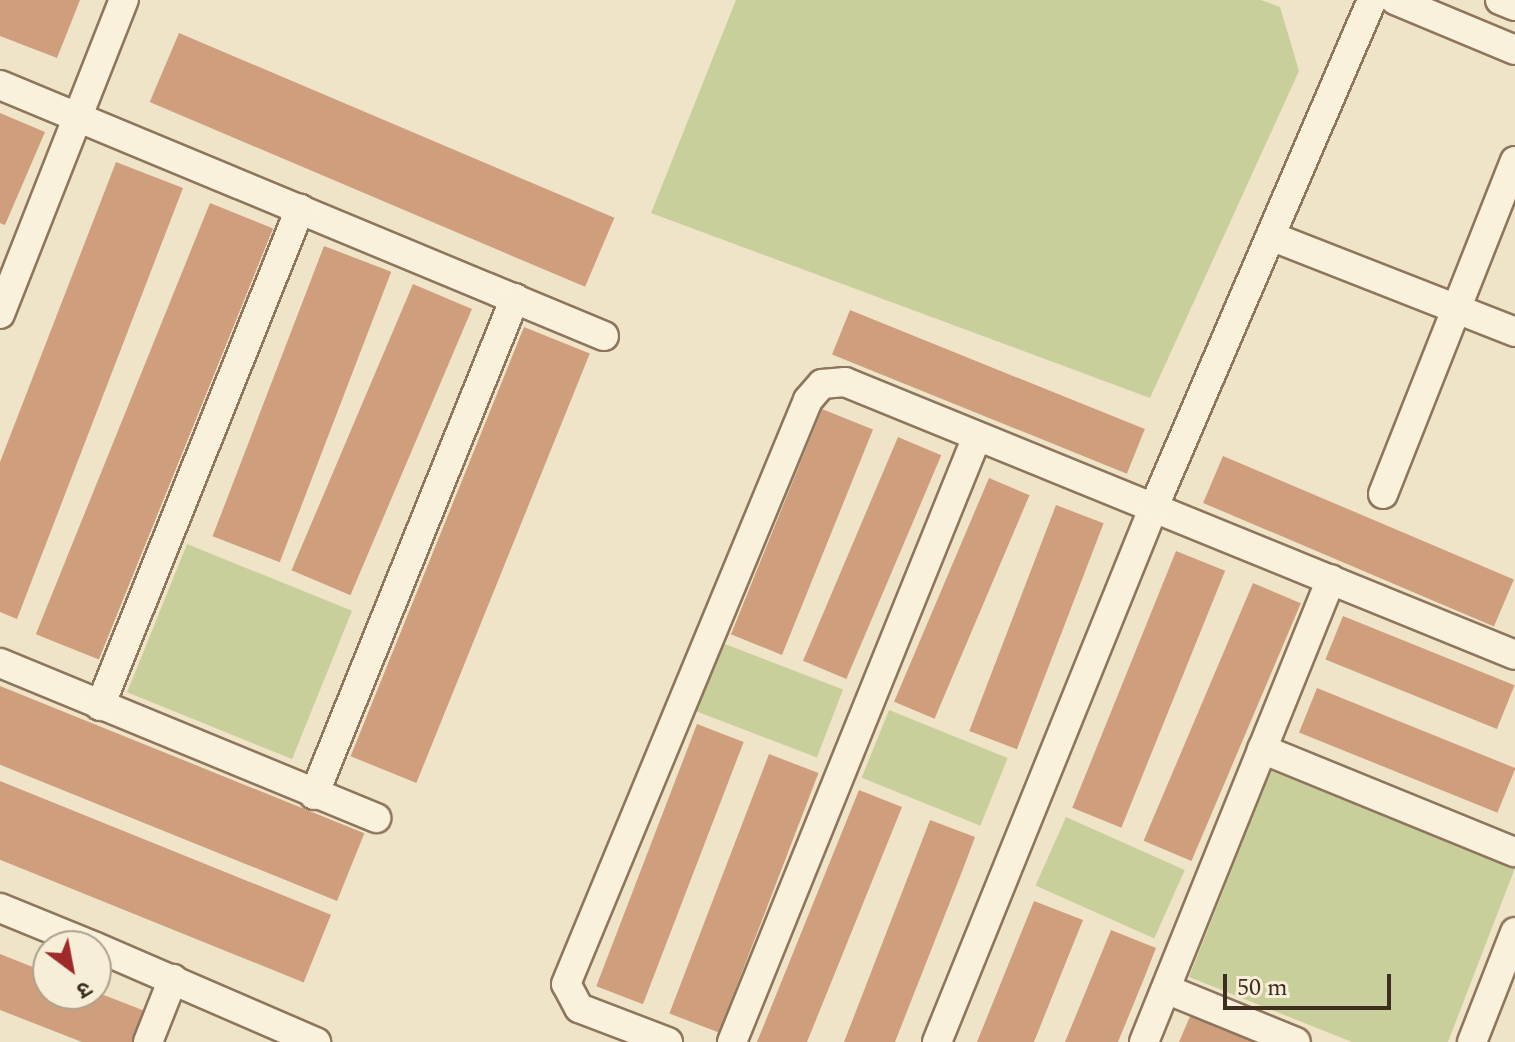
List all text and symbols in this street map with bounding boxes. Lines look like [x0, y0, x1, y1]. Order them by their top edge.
north arrow [32, 930, 112, 1010]
scale bar [1227, 958, 1395, 1008]
text: 50 m [1237, 970, 1288, 1006]
text: उ [70, 972, 98, 1006]

